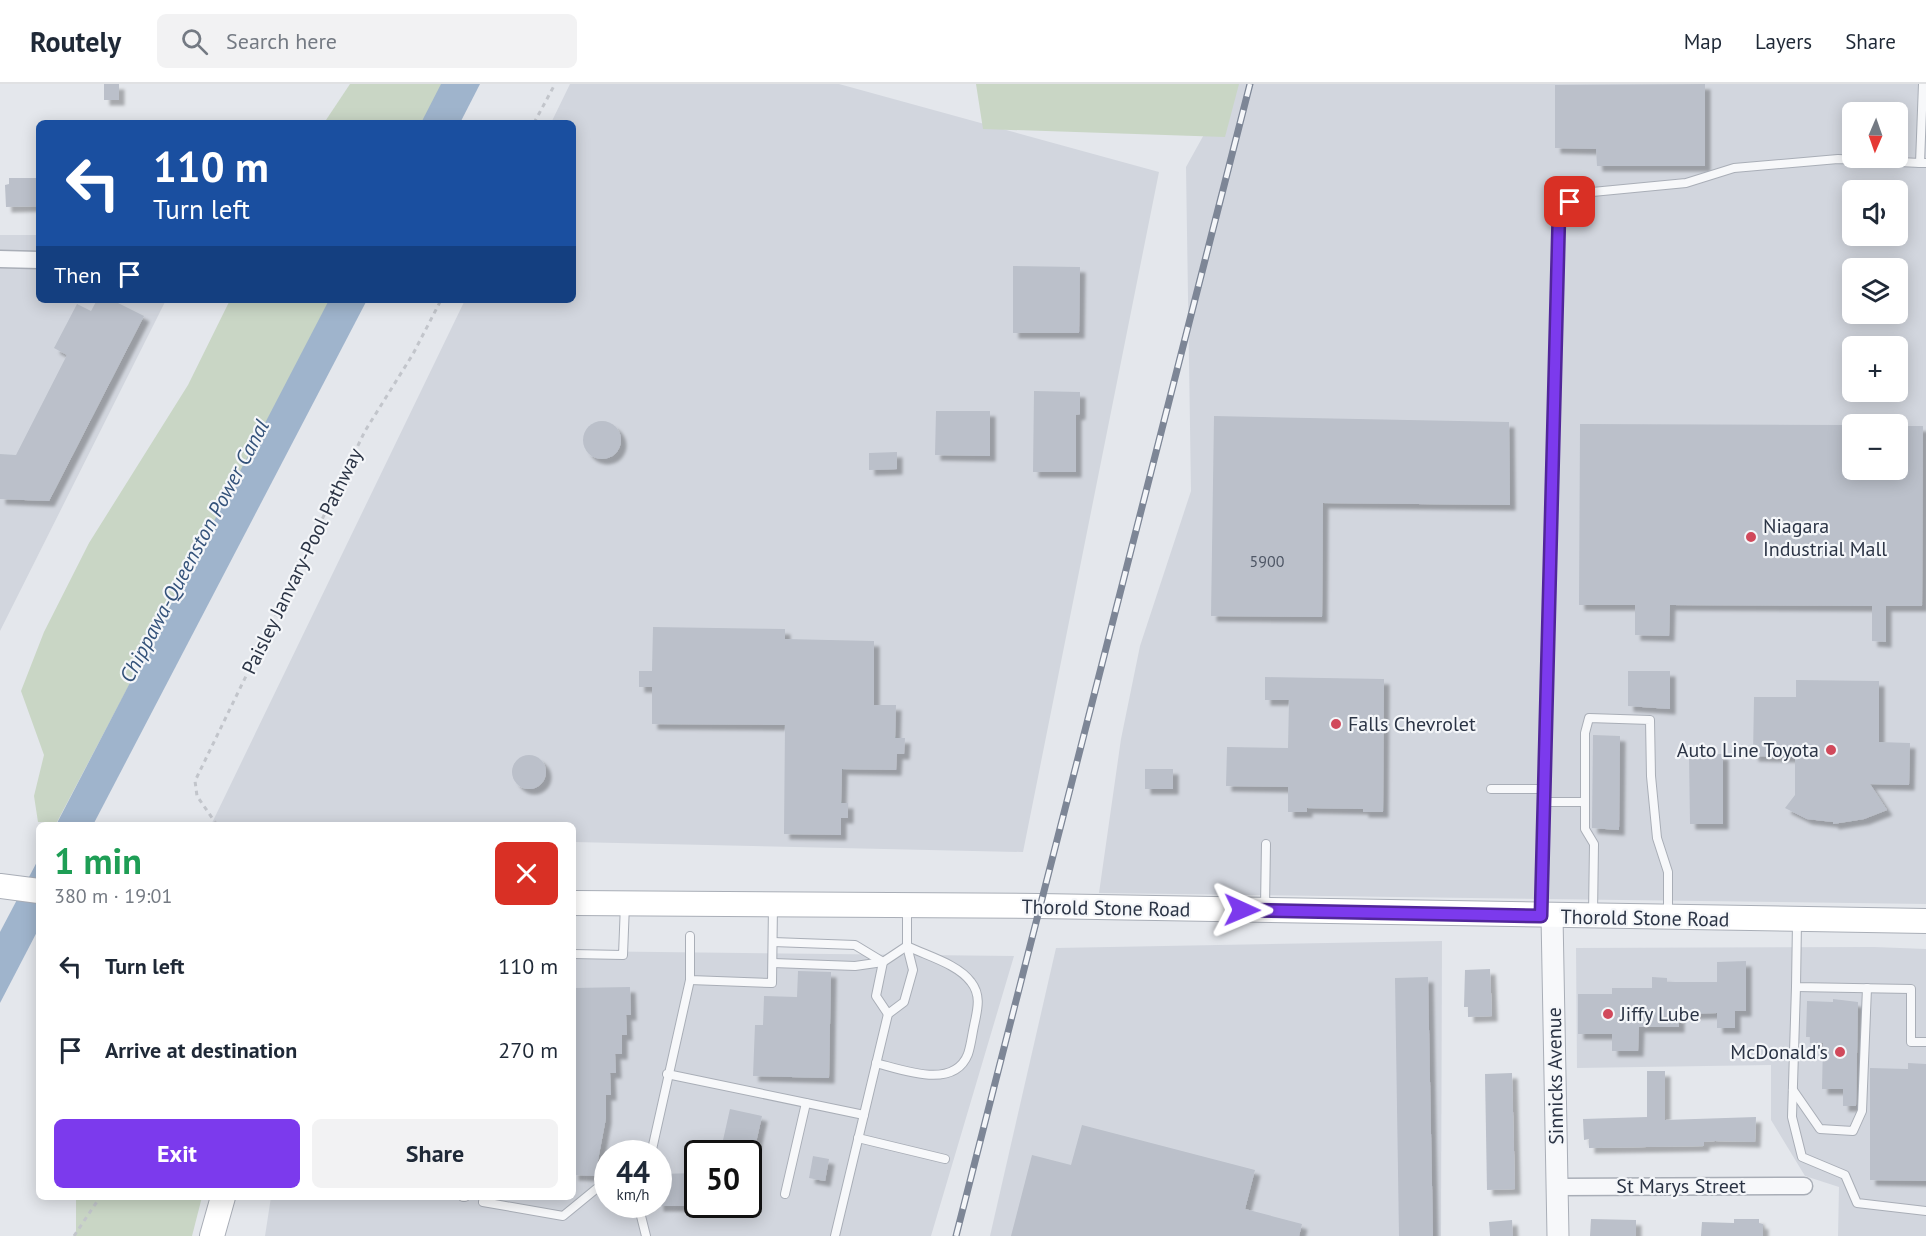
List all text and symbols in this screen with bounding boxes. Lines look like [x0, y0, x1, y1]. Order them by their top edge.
search box [157, 14, 577, 68]
text: Routely [30, 23, 121, 60]
icon: search [178, 25, 211, 58]
text: Search here [226, 27, 337, 55]
text: Map [1684, 28, 1722, 55]
text: Layers [1755, 28, 1812, 55]
text: Share [1845, 28, 1896, 55]
north arrow [1842, 102, 1908, 168]
map controls [1842, 102, 1908, 480]
text: 110 m [153, 139, 269, 194]
icon: left [54, 144, 132, 222]
pin [1544, 176, 1595, 227]
button: sound [1842, 180, 1908, 246]
icon: arrive [1553, 185, 1586, 218]
text: Turn left [153, 192, 250, 226]
icon: arrive [113, 258, 146, 291]
button: layers [1842, 258, 1908, 324]
text: Then [54, 261, 101, 289]
button: + [1842, 336, 1908, 402]
button: − [1842, 414, 1908, 480]
water label: Chippawa-Queenston Power Canal [113, 415, 275, 687]
street label: Paisley Janvary-Pool Pathway [236, 443, 368, 678]
place label: Niagara Industrial Mall [1763, 513, 1887, 562]
marker: Niagara Industrial Mall [1744, 530, 1758, 544]
house number: 5900 [1250, 551, 1285, 571]
place label: Falls Chevrolet [1348, 711, 1476, 737]
marker: Falls Chevrolet [1329, 717, 1343, 731]
place label: Auto Line Toyota [1677, 737, 1819, 763]
marker: Auto Line Toyota [1824, 743, 1838, 757]
text: 1 min [54, 837, 142, 884]
button: close [495, 842, 558, 905]
position arrow [1210, 878, 1274, 942]
text: 380 m · 19:01 [54, 883, 172, 909]
street label: Thorold Stone Road [1021, 894, 1191, 922]
street label: Thorold Stone Road [1560, 904, 1730, 932]
icon: left [54, 950, 87, 983]
text: Turn left [105, 952, 185, 980]
text: 110 m [498, 952, 558, 980]
place label: Jiffy Lube [1619, 1001, 1700, 1027]
street label: Sinnicks Avenue [1541, 1007, 1569, 1145]
marker: Jiffy Lube [1601, 1007, 1615, 1021]
icon: arrive [54, 1034, 87, 1067]
text: Arrive at destination [105, 1036, 297, 1064]
text: 270 m [498, 1036, 558, 1064]
place label: McDonald's [1730, 1039, 1828, 1065]
marker: McDonald's [1833, 1045, 1847, 1059]
button: Exit [54, 1119, 300, 1188]
button: Share [312, 1119, 558, 1188]
speed limit sign: 50 [684, 1140, 762, 1218]
text: 44 [616, 1152, 650, 1191]
street label: St Marys Street [1616, 1173, 1746, 1199]
text: km/h [617, 1185, 649, 1204]

